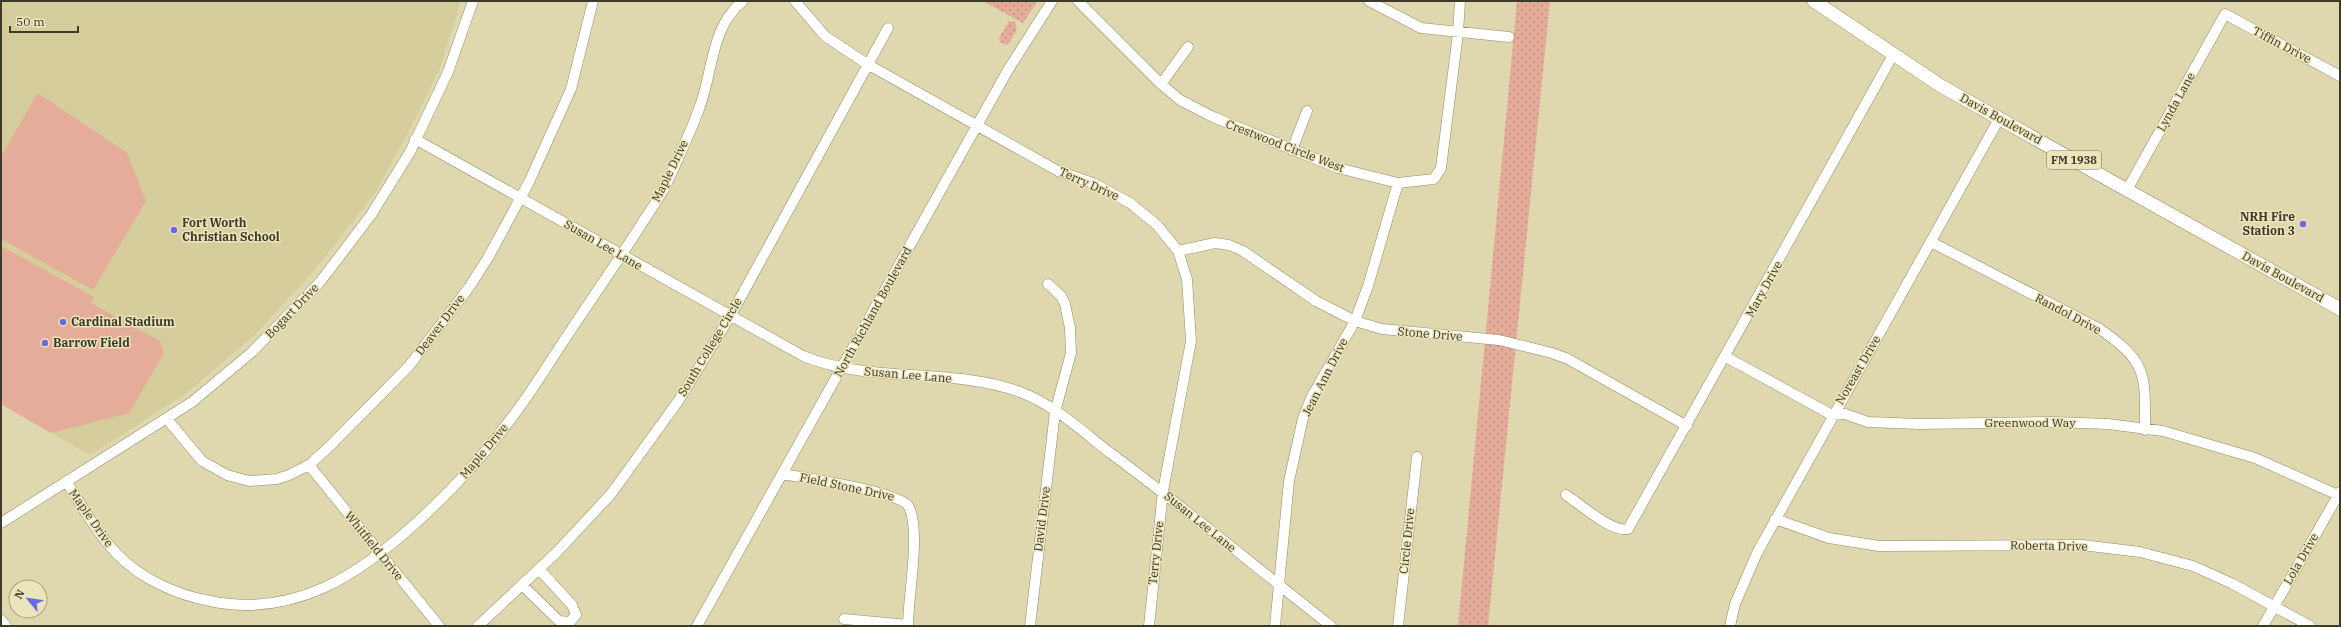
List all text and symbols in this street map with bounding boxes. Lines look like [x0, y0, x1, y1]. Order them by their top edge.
scale bar [10, 8, 78, 34]
text: 50 m [16, 14, 45, 29]
street label: Tiffin Drive [2250, 23, 2314, 66]
street label: Lynda Lane [2153, 70, 2198, 134]
street label: Davis Boulevard [1958, 90, 2045, 147]
street label: Crestwood Circle West [1224, 116, 1347, 175]
street label: Maple Drive [648, 137, 691, 204]
road number: FM 1938 [2047, 151, 2101, 169]
street label: Terry Drive [1057, 164, 1122, 203]
place label: NRH Fire Station 3 [2240, 209, 2295, 238]
place label: Fort Worth Christian School [182, 215, 280, 244]
street label: Susan Lee Lane [561, 216, 645, 273]
marker: NRH Fire Station 3 [2298, 219, 2308, 229]
marker: Fort Worth Christian School [169, 225, 179, 235]
street label: North Richland Boulevard [830, 244, 915, 380]
street label: Davis Boulevard [2240, 248, 2327, 305]
street label: Mary Drive [1742, 258, 1785, 320]
street label: Bogart Drive [262, 280, 322, 341]
street label: Randol Drive [2032, 290, 2104, 337]
street label: Deaver Drive [412, 291, 467, 358]
street label: South College Circle [674, 295, 745, 399]
place label: Cardinal Stadium [71, 314, 175, 329]
marker: Cardinal Stadium [58, 317, 68, 327]
street label: Stone Drive [1397, 323, 1463, 344]
street label: Noreast Drive [1832, 332, 1883, 407]
place label: Barrow Field [53, 335, 130, 350]
street label: Jean Ann Drive [1298, 335, 1351, 418]
marker: Barrow Field [40, 338, 50, 348]
street label: Susan Lee Lane [864, 363, 952, 386]
street label: Greenwood Way [1984, 415, 2076, 430]
street label: Maple Drive [456, 420, 511, 481]
street label: Field Stone Drive [798, 469, 896, 504]
street label: Maple Drive [66, 486, 117, 550]
street label: David Drive [1030, 486, 1053, 552]
street label: Susan Lee Lane [1161, 488, 1239, 555]
street label: Circle Drive [1396, 507, 1417, 575]
street label: Whitfield Drive [342, 508, 407, 583]
street label: Terry Drive [1145, 520, 1166, 586]
street label: Lola Drive [2280, 530, 2321, 587]
street label: Roberta Drive [2010, 537, 2088, 554]
north arrow [8, 579, 48, 619]
text: N [11, 587, 28, 601]

